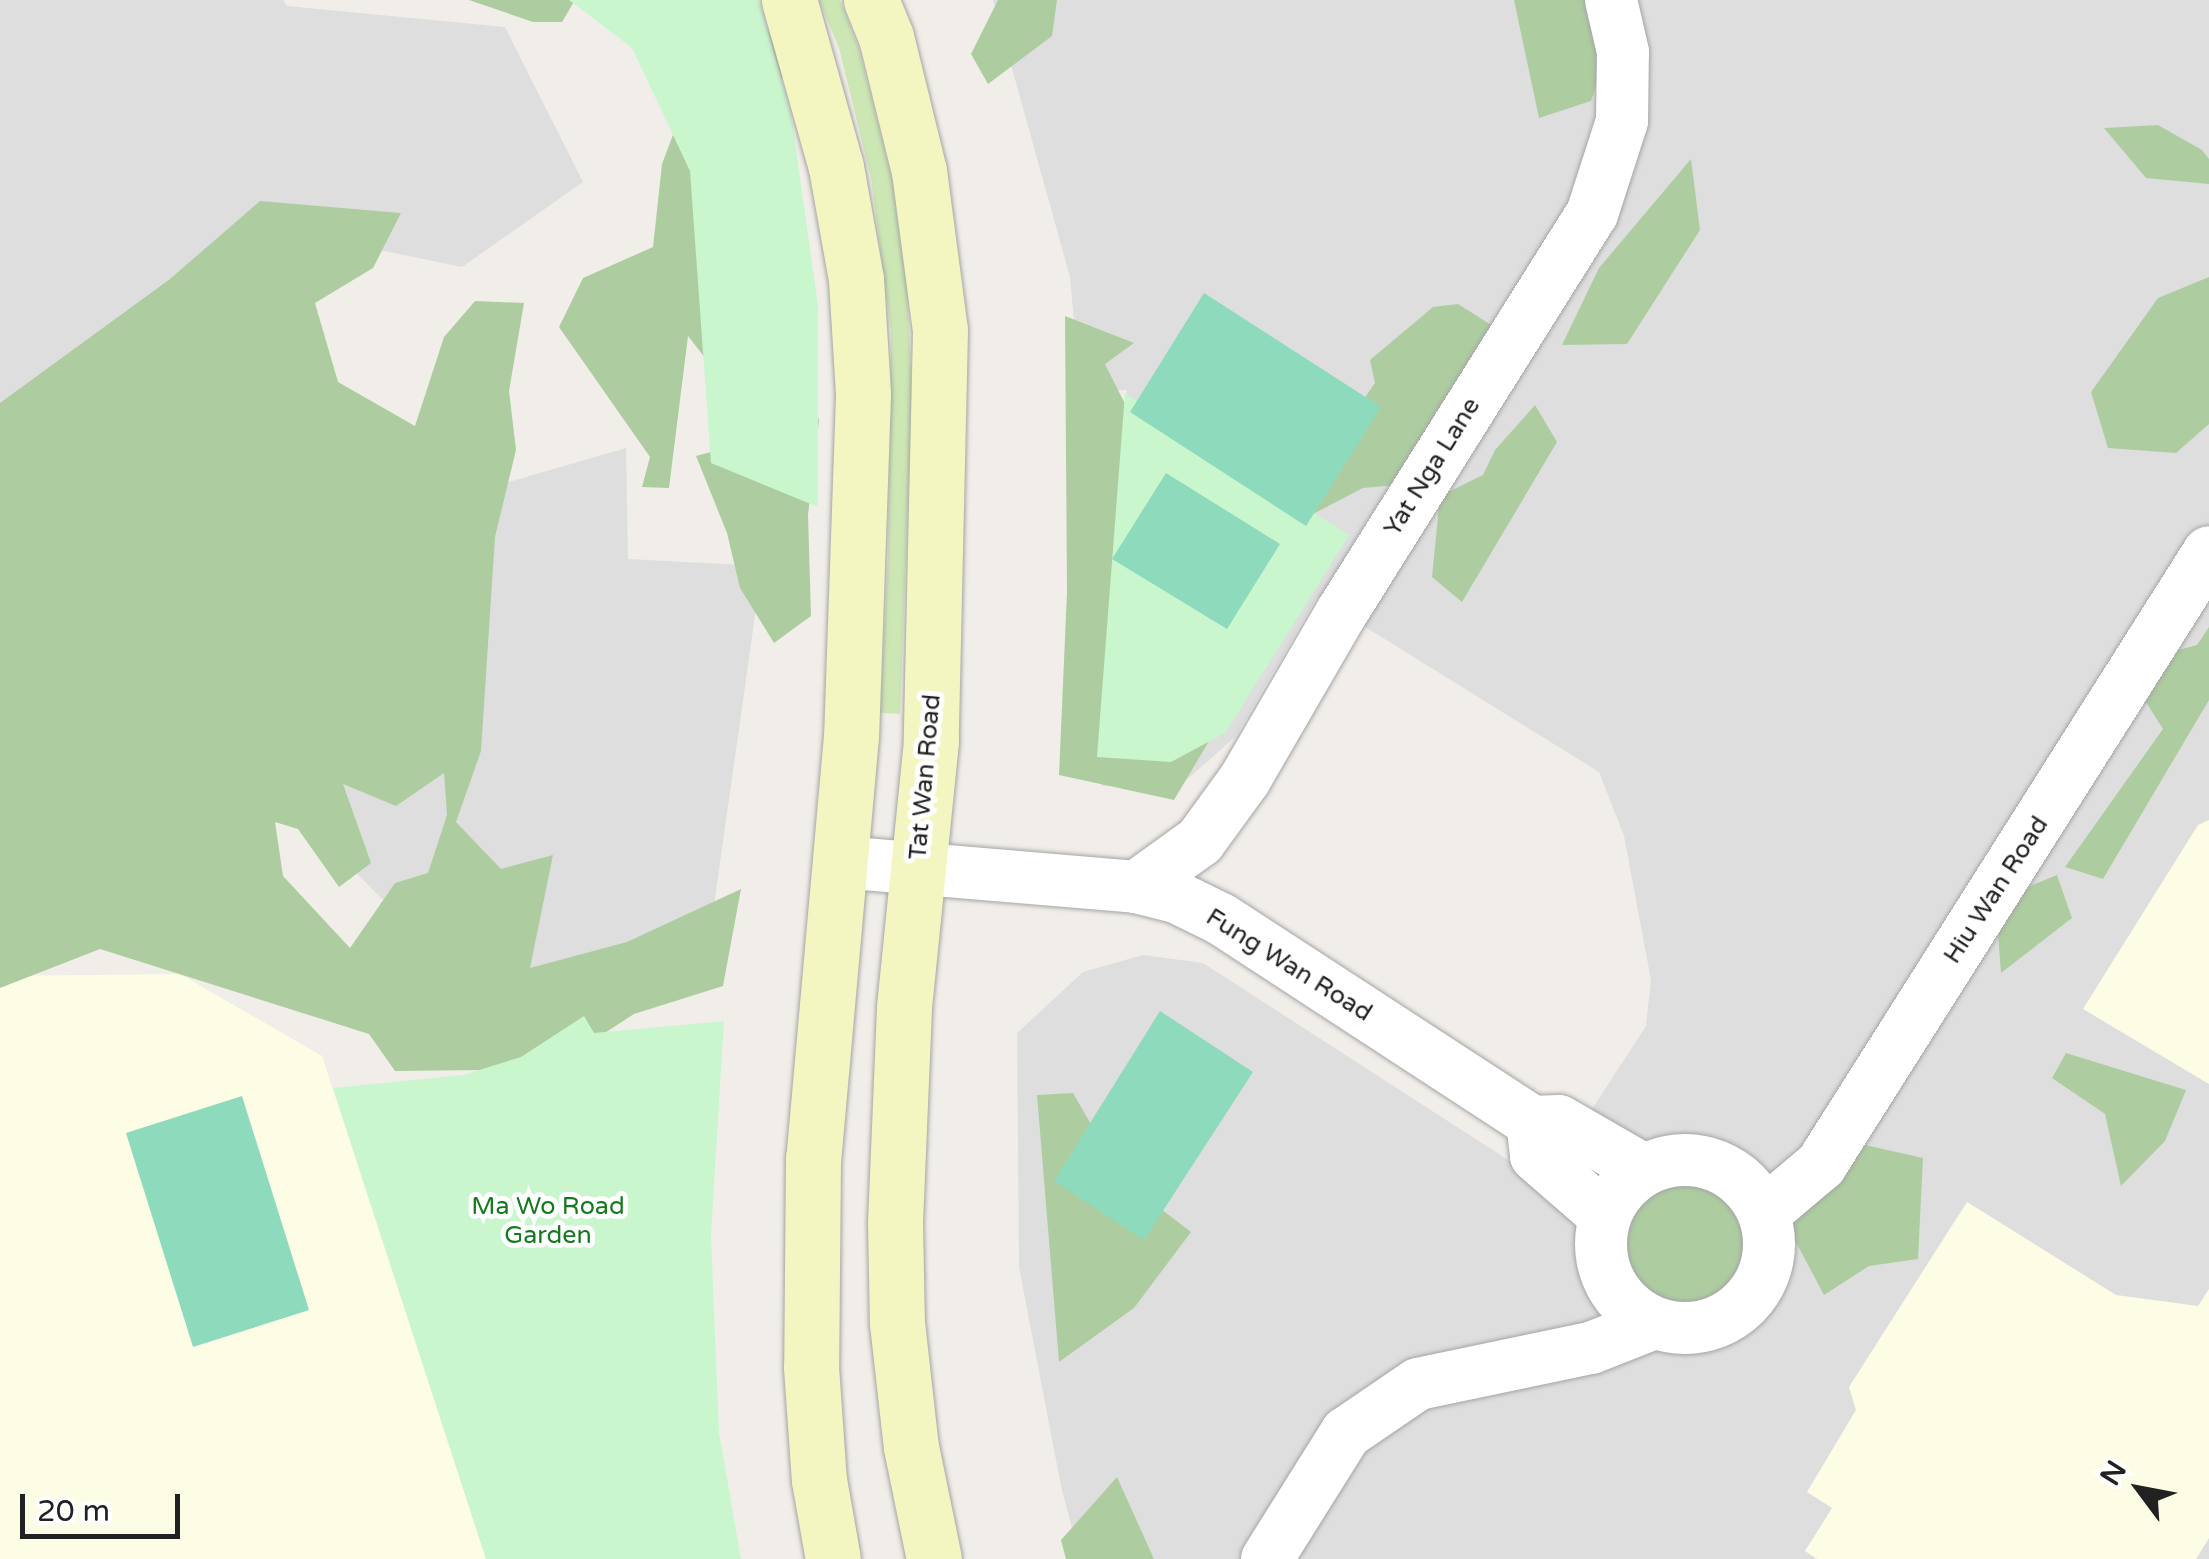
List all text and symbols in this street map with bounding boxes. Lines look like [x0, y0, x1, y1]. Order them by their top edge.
street label: Yat Nga Lane [1378, 392, 1486, 542]
street label: Tat Wan Road [903, 693, 947, 861]
street label: Hiu Wan Road [1937, 811, 2055, 969]
street label: Fung Wan Road [1201, 902, 1377, 1028]
park label: Ma Wo Road Garden [471, 1192, 625, 1251]
north arrow [2089, 1439, 2189, 1539]
text: N [2093, 1455, 2134, 1492]
scale bar [25, 1474, 185, 1536]
text: 20 m [37, 1493, 110, 1530]

